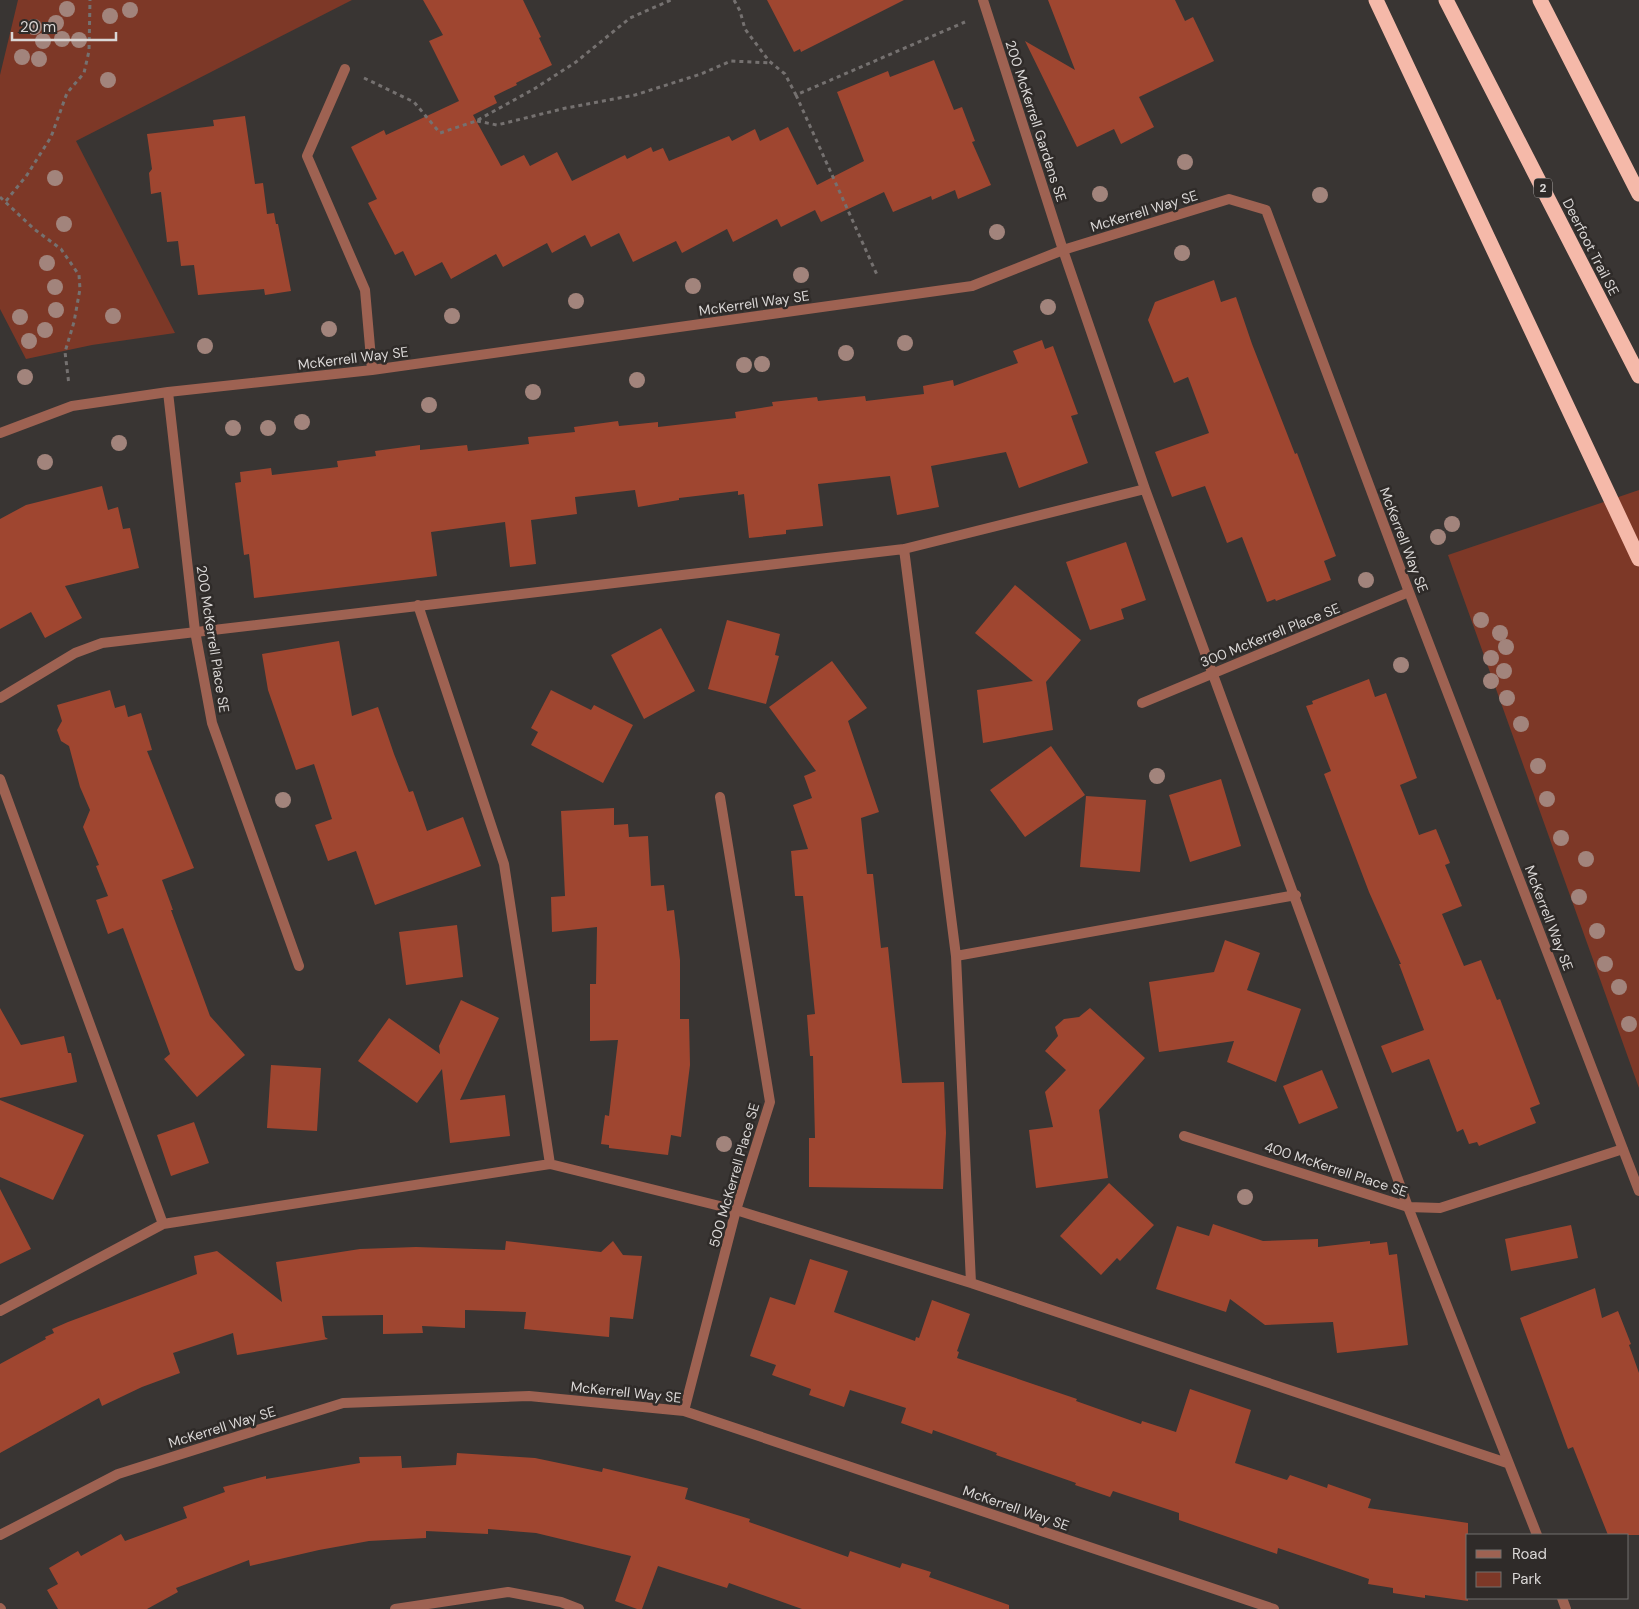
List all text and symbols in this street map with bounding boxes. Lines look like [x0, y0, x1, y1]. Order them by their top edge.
scale bar [12, 10, 116, 42]
text: 20 m [20, 17, 56, 37]
street label: 200 McKerrell Gardens SE [1001, 38, 1071, 204]
road number: 2 [1534, 178, 1552, 198]
street label: McKerrell Way SE [1088, 186, 1200, 236]
street label: Deerfoot Trail SE [1559, 195, 1623, 299]
street label: McKerrell Way SE [698, 286, 810, 320]
street label: McKerrell Way SE [297, 342, 409, 374]
street label: McKerrell Way SE [1376, 485, 1432, 595]
street label: 200 McKerrell Place SE [192, 564, 234, 714]
street label: 300 McKerrell Place SE [1197, 599, 1343, 671]
street label: McKerrell Way SE [1521, 863, 1577, 973]
street label: 500 McKerrell Place SE [705, 1101, 763, 1249]
street label: 400 McKerrell Place SE [1262, 1137, 1410, 1201]
street label: McKerrell Way SE [570, 1377, 682, 1407]
street label: McKerrell Way SE [166, 1402, 278, 1452]
street label: McKerrell Way SE [960, 1481, 1072, 1535]
legend [1466, 1534, 1629, 1599]
text: Road [1512, 1544, 1547, 1564]
text: Park [1512, 1569, 1542, 1589]

